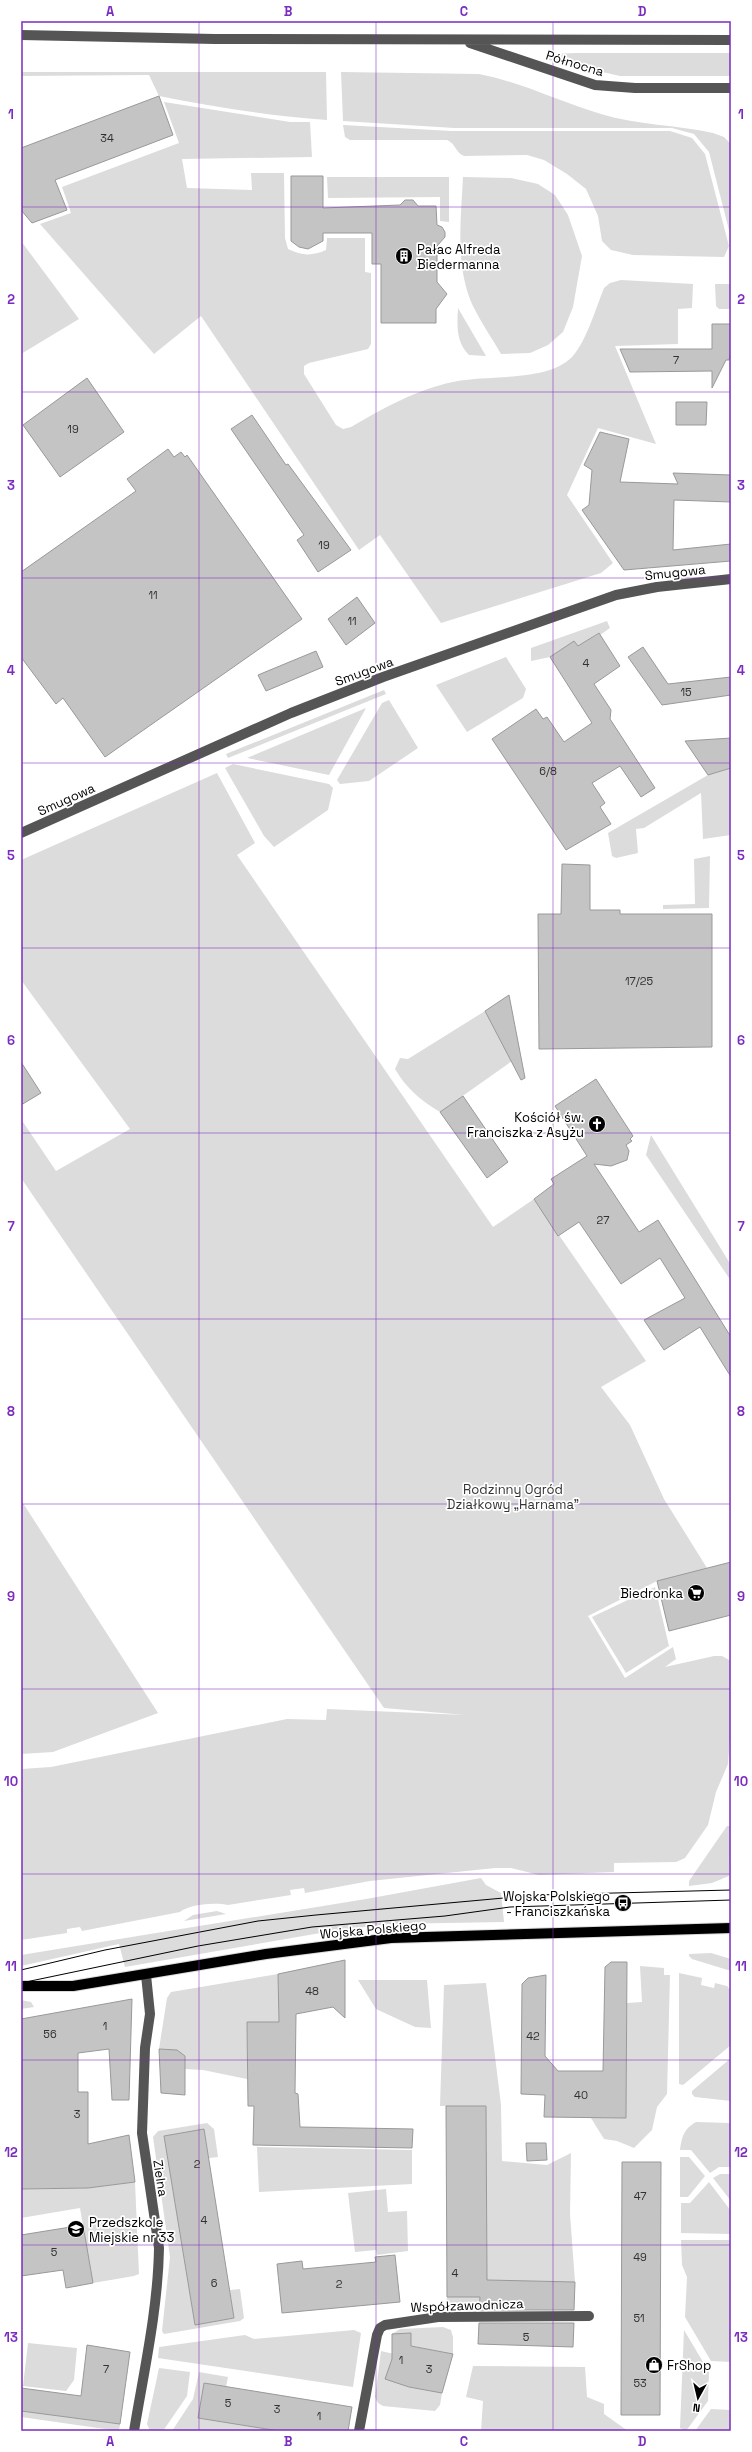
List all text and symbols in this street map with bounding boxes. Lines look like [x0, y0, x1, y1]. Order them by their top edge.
text: A [106, 3, 115, 20]
text: B [284, 3, 293, 20]
text: C [460, 3, 468, 20]
text: D [638, 3, 647, 20]
street label: Północna [544, 47, 606, 80]
text: 1 [8, 106, 14, 123]
text: 1 [738, 106, 744, 123]
house number: 34 [100, 131, 114, 145]
place label: Pałac Alfreda Biedermanna [417, 241, 501, 273]
building icon: Pałac Alfreda Biedermanna [394, 246, 414, 266]
text: 2 [7, 291, 15, 308]
text: 2 [737, 291, 745, 308]
house number: 7 [673, 353, 679, 367]
house number: 19 [67, 422, 79, 436]
text: 3 [7, 477, 15, 494]
text: 3 [737, 477, 745, 494]
house number: 19 [318, 538, 330, 552]
street label: Smugowa [644, 561, 707, 584]
house number: 11 [148, 588, 158, 602]
house number: 11 [347, 614, 357, 628]
street label: Smugowa [333, 653, 396, 690]
house number: 4 [583, 656, 590, 670]
text: 4 [7, 662, 15, 679]
text: 4 [737, 662, 745, 679]
house number: 15 [680, 685, 692, 699]
house number: 6/8 [539, 764, 557, 778]
street label: Smugowa [35, 779, 98, 820]
text: 5 [7, 847, 15, 864]
text: 5 [737, 847, 745, 864]
house number: 17/25 [625, 974, 653, 988]
text: 6 [7, 1032, 15, 1049]
text: 6 [737, 1032, 745, 1049]
place label: Kościół św. Franciszka z Asyżu [467, 1109, 584, 1141]
church icon: Kościół św. Franciszka z Asyżu [587, 1114, 607, 1134]
house number: 27 [597, 1213, 609, 1227]
text: 7 [7, 1218, 15, 1235]
text: 7 [737, 1218, 745, 1235]
text: 8 [7, 1403, 15, 1420]
text: 8 [737, 1403, 745, 1420]
park label: Rodzinny Ogród Działkowy „Harnama” [447, 1481, 579, 1513]
supermarket icon: Biedronka [686, 1583, 706, 1603]
place label: Biedronka [620, 1585, 684, 1602]
text: 9 [7, 1588, 15, 1605]
text: 9 [737, 1588, 745, 1605]
text: 10 [4, 1773, 18, 1790]
text: 10 [734, 1773, 748, 1790]
place label: Wojska Polskiego - Franciszkańska [503, 1888, 611, 1920]
bus stop icon: Wojska Polskiego - Franciszkańska [613, 1893, 633, 1913]
street label: Wojska Polskiego [319, 1916, 427, 1943]
text: 11 [5, 1958, 17, 1975]
text: 11 [735, 1958, 747, 1975]
house number: 48 [305, 1984, 319, 1998]
house number: 1 [103, 2019, 107, 2033]
house number: 56 [43, 2027, 57, 2041]
house number: 42 [526, 2029, 540, 2043]
house number: 40 [574, 2088, 588, 2102]
house number: 3 [74, 2107, 81, 2121]
text: 12 [4, 2144, 18, 2161]
text: 12 [734, 2144, 748, 2161]
house number: 2 [194, 2157, 201, 2171]
street label: Zielna [149, 2158, 172, 2198]
house number: 47 [634, 2189, 646, 2203]
house number: 4 [201, 2213, 208, 2227]
place label: Przedszkole Miejskie nr 33 [89, 2214, 174, 2246]
school or university icon: Przedszkole Miejskie nr 33 [66, 2219, 86, 2239]
house number: 5 [51, 2245, 58, 2259]
house number: 49 [633, 2250, 647, 2264]
house number: 4 [452, 2266, 459, 2280]
house number: 6 [211, 2276, 218, 2290]
house number: 2 [336, 2277, 343, 2291]
street label: Współzawodnicza [410, 2295, 524, 2316]
house number: 51 [633, 2311, 645, 2325]
text: 13 [4, 2329, 18, 2346]
text: 13 [734, 2329, 748, 2346]
house number: 5 [523, 2330, 530, 2344]
house number: 1 [399, 2353, 403, 2367]
shop icon: FrShop [644, 2355, 664, 2375]
place label: FrShop [667, 2357, 711, 2374]
house number: 7 [103, 2362, 109, 2376]
house number: 3 [426, 2362, 433, 2376]
house number: 53 [633, 2376, 647, 2390]
north arrow [678, 2378, 718, 2418]
house number: 5 [225, 2396, 232, 2410]
text: N [692, 2400, 701, 2415]
house number: 3 [274, 2402, 281, 2416]
house number: 1 [317, 2409, 321, 2423]
text: A [106, 2433, 115, 2450]
text: B [284, 2433, 293, 2450]
text: C [460, 2433, 468, 2450]
text: D [638, 2433, 647, 2450]

